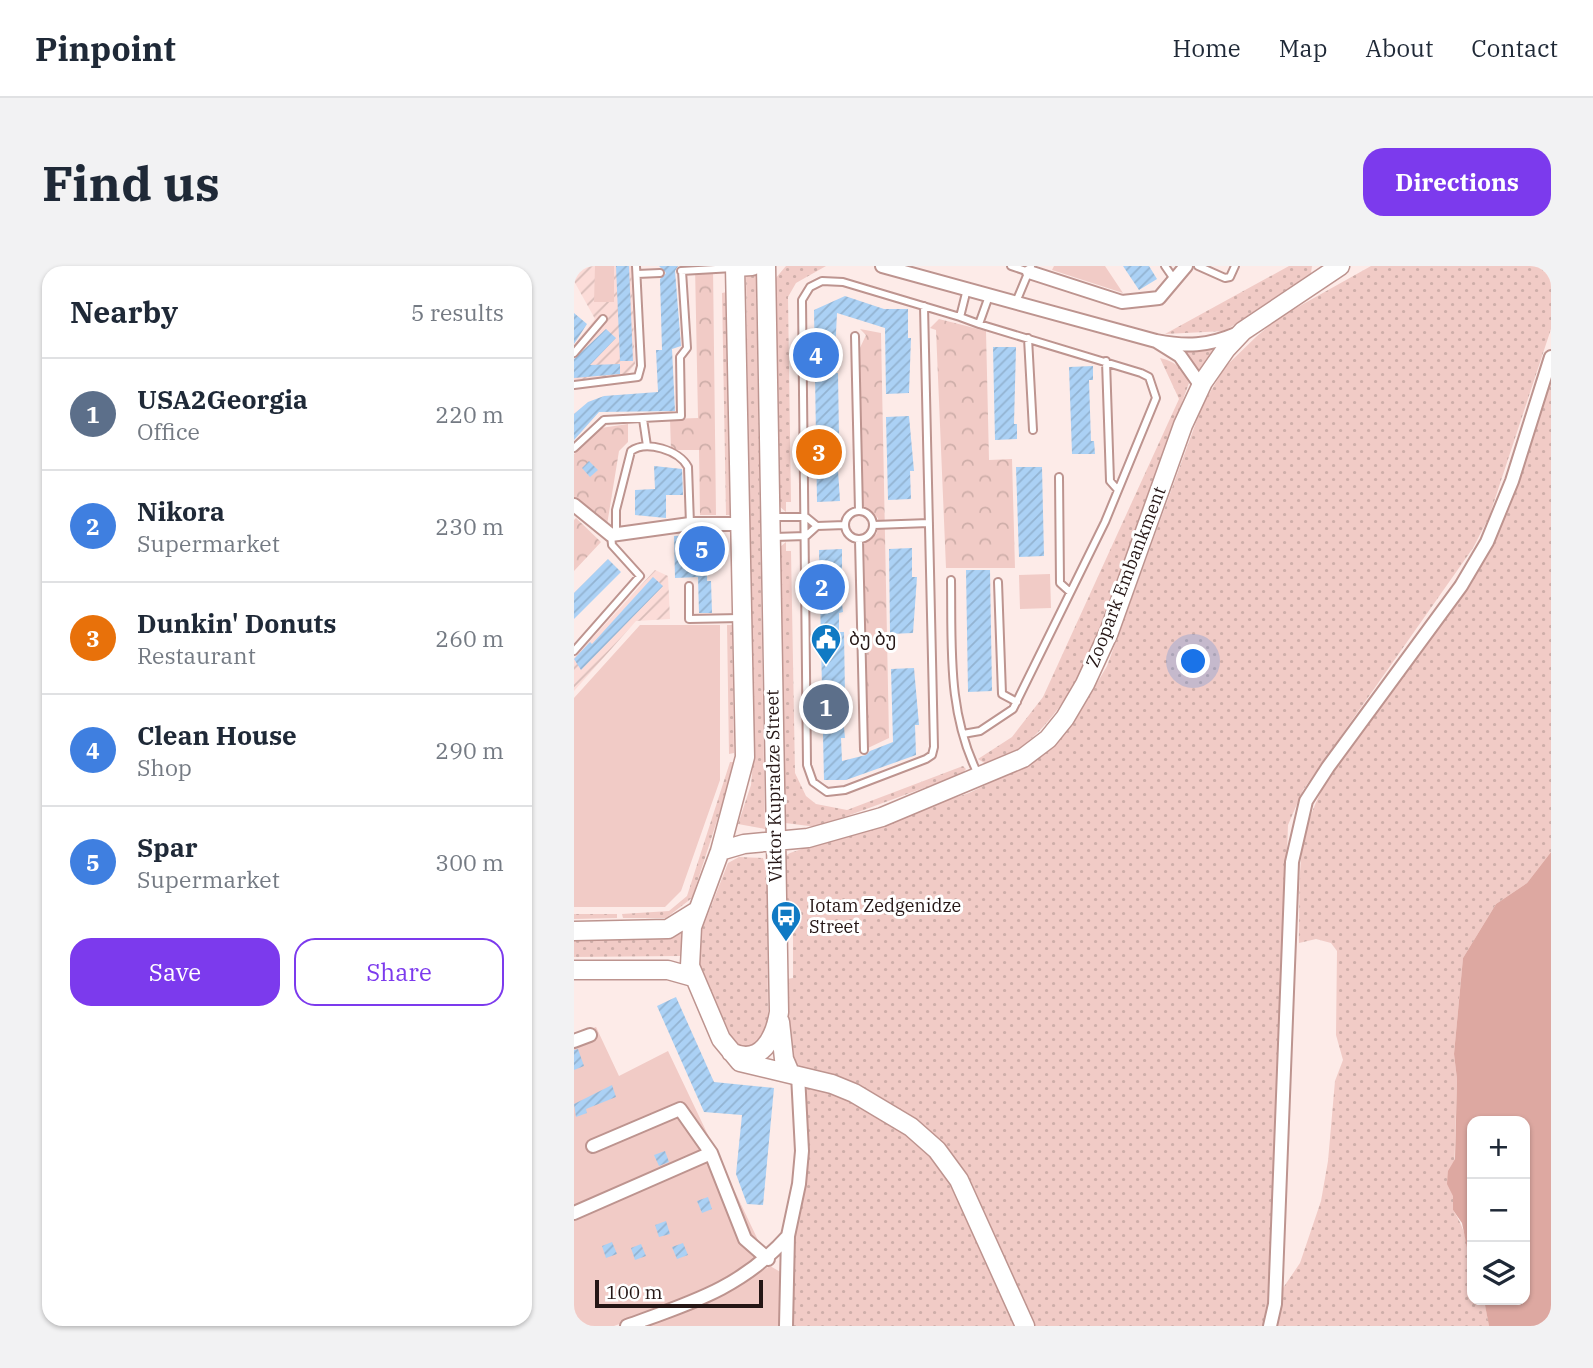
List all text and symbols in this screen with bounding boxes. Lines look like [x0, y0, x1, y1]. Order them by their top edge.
text: Pinpoint [35, 27, 176, 70]
text: Home [1173, 32, 1241, 64]
text: Map [1279, 32, 1327, 64]
text: About [1365, 32, 1433, 64]
text: Contact [1471, 32, 1558, 64]
button: Directions [1363, 148, 1551, 216]
text: Find us [42, 151, 220, 214]
text: Nearby [70, 292, 178, 331]
text: 5 results [411, 297, 504, 327]
pin: 4 [793, 329, 839, 381]
text: USA2Georgia [137, 382, 308, 416]
text: 1 [86, 399, 100, 429]
text: 220 m [435, 399, 504, 429]
text: Office [137, 416, 200, 446]
pin: 3 [796, 426, 842, 478]
street label: Zoopark Embankment [1080, 483, 1171, 670]
text: Nikora [137, 494, 225, 528]
text: 2 [86, 511, 100, 541]
text: 230 m [435, 511, 504, 541]
pin: 5 [679, 523, 725, 575]
text: Supermarket [137, 528, 280, 558]
pin: 2 [799, 561, 845, 613]
text: Dunkin' Donuts [137, 606, 336, 640]
public building icon: ბუ ბუ [809, 622, 843, 666]
text: 3 [86, 623, 100, 653]
text: 260 m [435, 623, 504, 653]
place label: ბუ ბუ [849, 627, 896, 650]
text: Restaurant [137, 640, 256, 670]
your location [1176, 644, 1210, 678]
pin: 1 [803, 681, 849, 733]
street label: Viktor Kupradze Street [760, 689, 787, 883]
text: Clean House [137, 718, 297, 752]
text: 4 [86, 735, 100, 765]
text: 290 m [435, 735, 504, 765]
text: Shop [137, 752, 192, 782]
text: Spar [137, 830, 198, 864]
text: 5 [86, 847, 100, 877]
text: 300 m [435, 847, 504, 877]
text: Supermarket [137, 864, 280, 894]
place label: Iotam Zedgenidze Street [809, 894, 961, 938]
bus stop icon: Iotam Zedgenidze Street [769, 899, 803, 943]
button: Save [70, 938, 280, 1006]
button: Share [294, 938, 504, 1006]
map controls [1467, 1116, 1530, 1305]
button: + [1467, 1116, 1530, 1179]
button: − [1467, 1179, 1530, 1242]
button: layers [1467, 1242, 1530, 1305]
scale bar [595, 1277, 763, 1309]
text: 100 m [606, 1280, 663, 1304]

